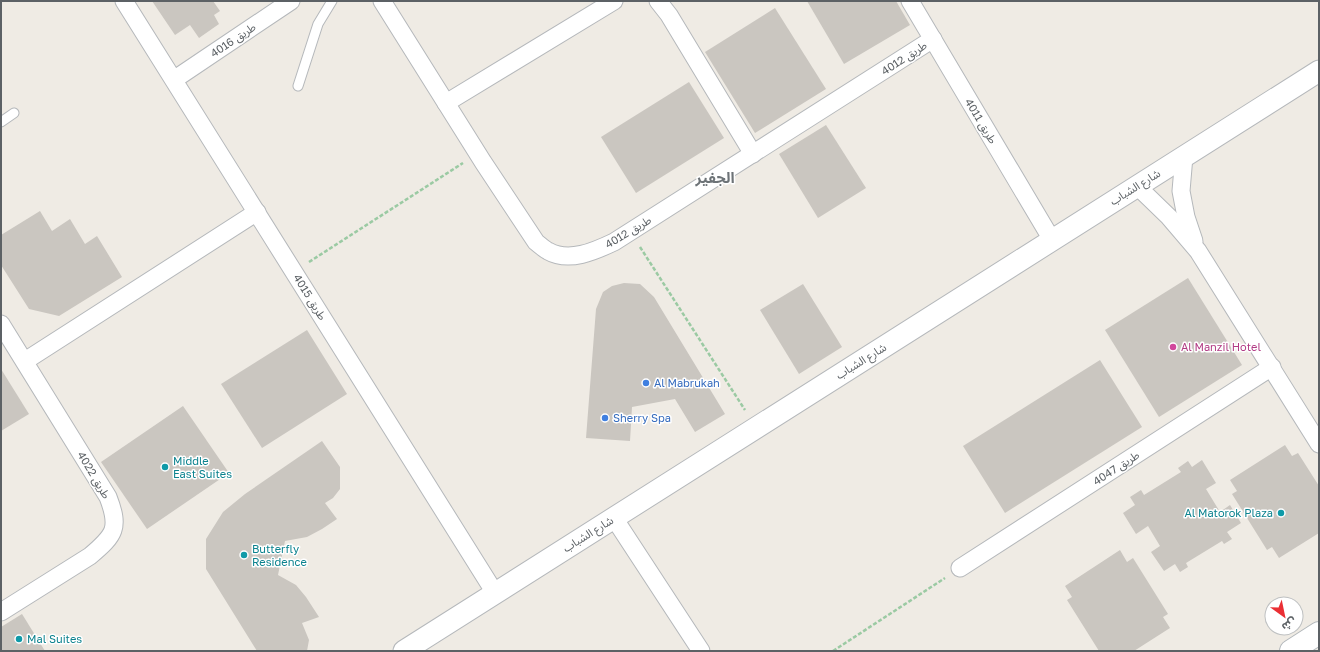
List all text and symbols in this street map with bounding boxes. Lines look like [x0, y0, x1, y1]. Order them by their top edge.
street label: طريق 4016 [208, 20, 258, 60]
street label: طريق 4012 [879, 38, 930, 78]
street label: طريق 4011 [962, 96, 1000, 146]
street label: شارع الشباب [1107, 166, 1164, 209]
district label: الجفير [694, 168, 735, 187]
street label: طريق 4012 [602, 213, 654, 251]
street label: طريق 4015 [290, 271, 330, 323]
street label: شارع الشباب [833, 340, 890, 383]
place label: Al Manzil Hotel [1181, 340, 1261, 353]
marker: Al Manzil Hotel [1168, 342, 1178, 352]
place label: Al Mabrukah [654, 376, 720, 389]
marker: Al Mabrukah [641, 378, 651, 388]
place label: Sherry Spa [613, 411, 671, 424]
marker: Sherry Spa [600, 413, 610, 423]
street label: طريق 4047 [1090, 448, 1142, 488]
street label: طريق 4022 [74, 449, 114, 501]
place label: Middle East Suites [173, 454, 232, 480]
marker: Middle East Suites [160, 462, 170, 472]
place label: Al Matorok Plaza [1185, 506, 1273, 519]
marker: Al Matorok Plaza [1276, 508, 1286, 518]
street label: شارع الشباب [560, 513, 617, 556]
place label: Butterfly Residence [252, 542, 307, 568]
marker: Butterfly Residence [239, 550, 249, 560]
north arrow [1264, 596, 1304, 636]
text: ش [1279, 614, 1300, 634]
place label: Mal Suites [27, 632, 82, 645]
marker: Mal Suites [14, 634, 24, 644]

